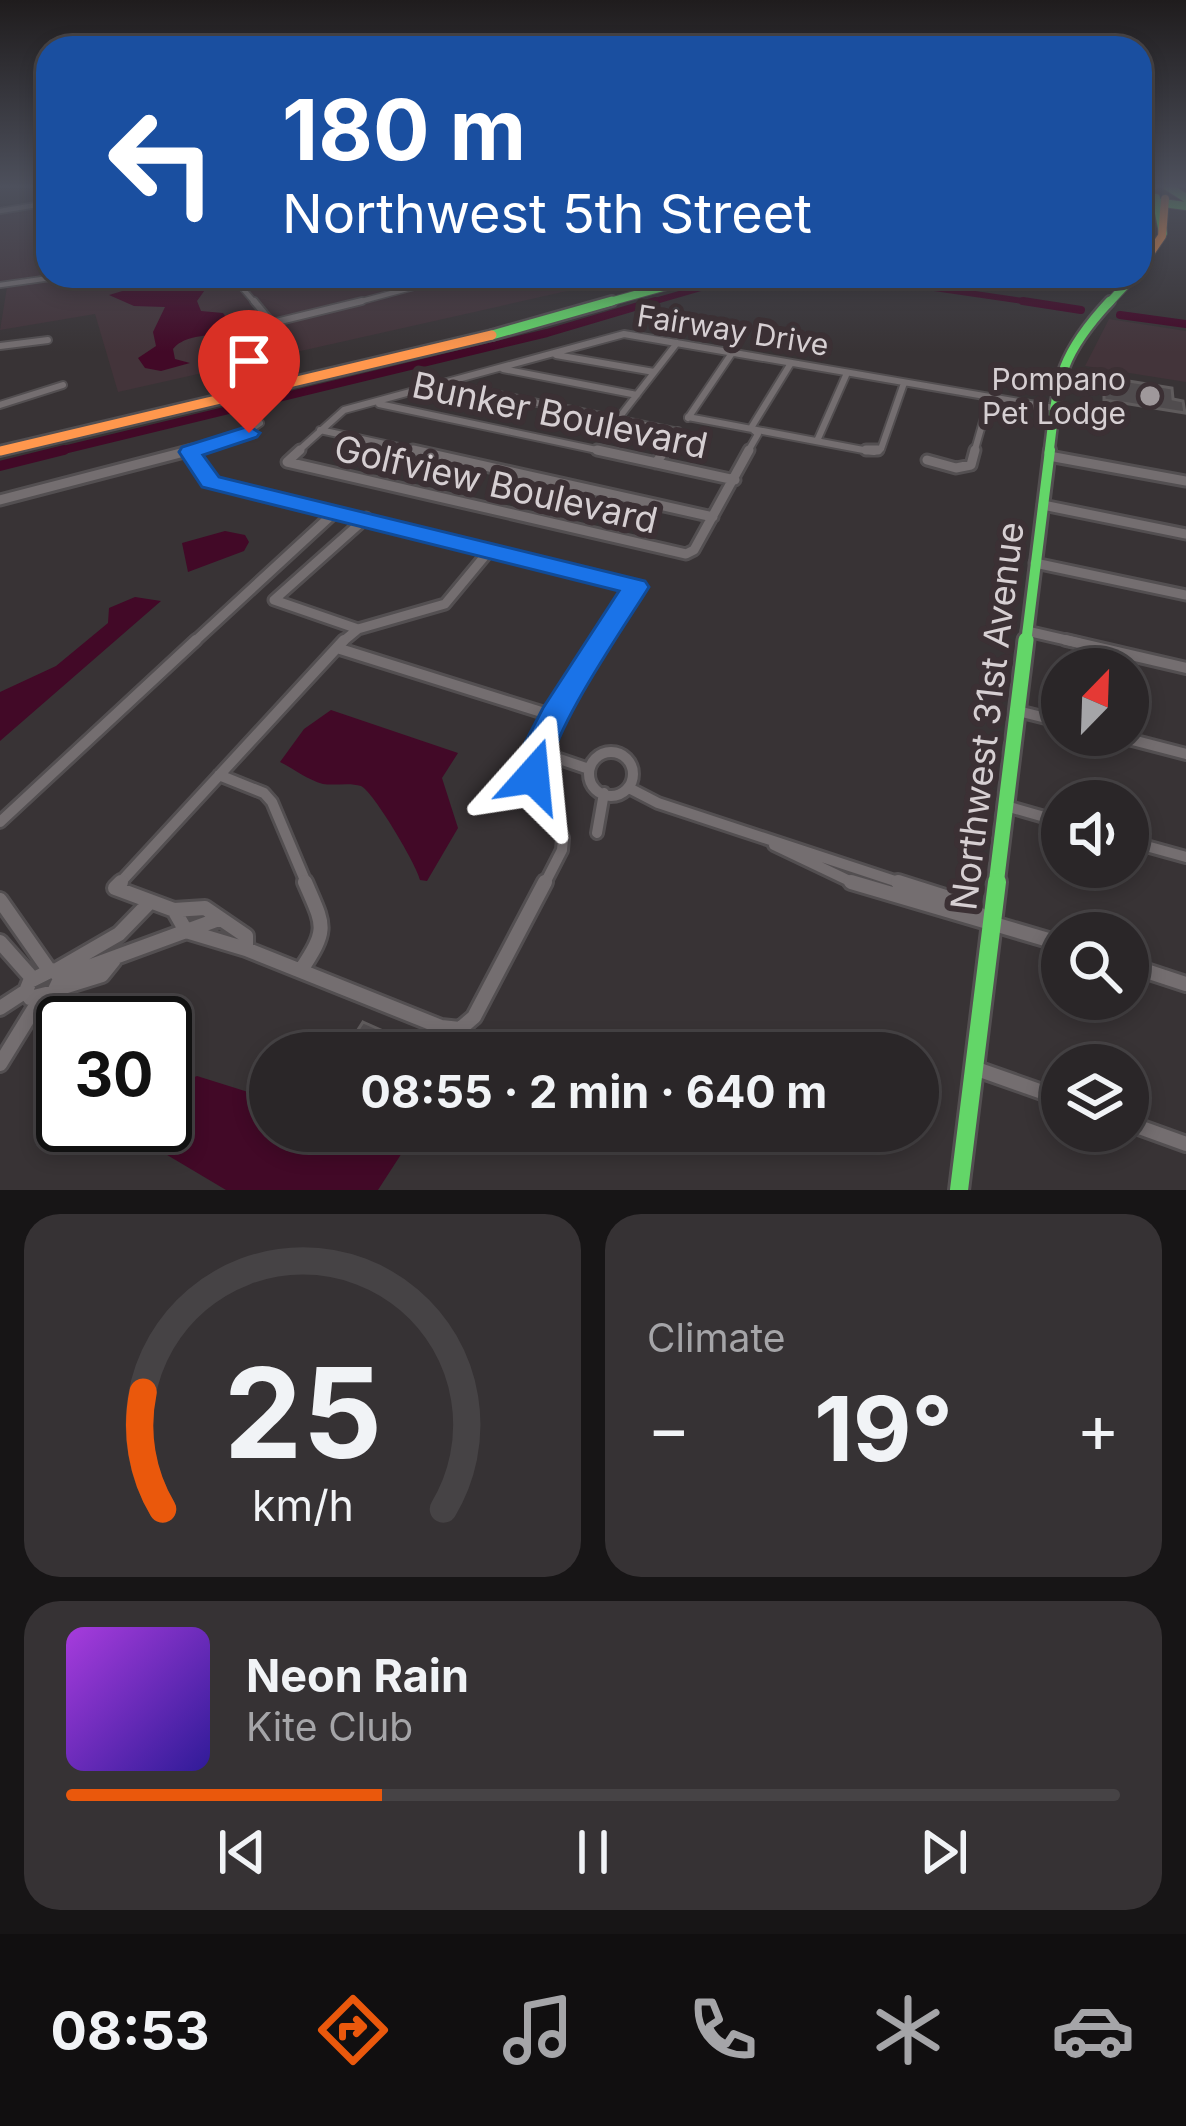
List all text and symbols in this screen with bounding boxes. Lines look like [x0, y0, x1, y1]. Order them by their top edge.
text: 180 m [282, 79, 526, 180]
icon: left [84, 84, 240, 240]
text: Northwest 5th Street [282, 181, 812, 246]
street label: Fairway Drive [635, 297, 831, 363]
pin [198, 310, 300, 433]
icon: arrive [216, 328, 282, 394]
place label: Pompano Pet Lodge [982, 361, 1126, 431]
street label: Bunker Boulevard [408, 362, 712, 468]
marker: Pompano Pet Lodge [1137, 383, 1163, 409]
street label: Golfview Boulevard [330, 425, 662, 543]
street label: Northwest 31st Avenue [941, 519, 1033, 913]
north arrow [1041, 648, 1149, 756]
map controls [1041, 648, 1149, 1152]
position arrow [470, 713, 596, 839]
button: sound [1041, 780, 1149, 888]
button: search [1041, 912, 1149, 1020]
speed limit sign: 30 [36, 996, 192, 1152]
button: layers [1041, 1044, 1149, 1152]
text: 08:55 · 2 min · 640 m [361, 1064, 827, 1119]
text: Climate [647, 1314, 786, 1361]
text: 25 [223, 1337, 382, 1488]
text: 19° [814, 1374, 953, 1483]
text: − [647, 1388, 691, 1468]
text: + [1076, 1388, 1120, 1468]
text: km/h [252, 1478, 353, 1530]
text: Neon Rain [246, 1648, 469, 1703]
text: Kite Club [246, 1703, 413, 1750]
icon: previous [209, 1819, 275, 1885]
icon: pause [560, 1819, 626, 1885]
icon: next [911, 1819, 977, 1885]
icon: directions [311, 1988, 395, 2072]
icon: music [496, 1988, 580, 2072]
icon: phone [681, 1988, 765, 2072]
icon: climate [866, 1988, 950, 2072]
icon: car [1051, 1988, 1135, 2072]
text: 08:53 [51, 1998, 210, 2063]

